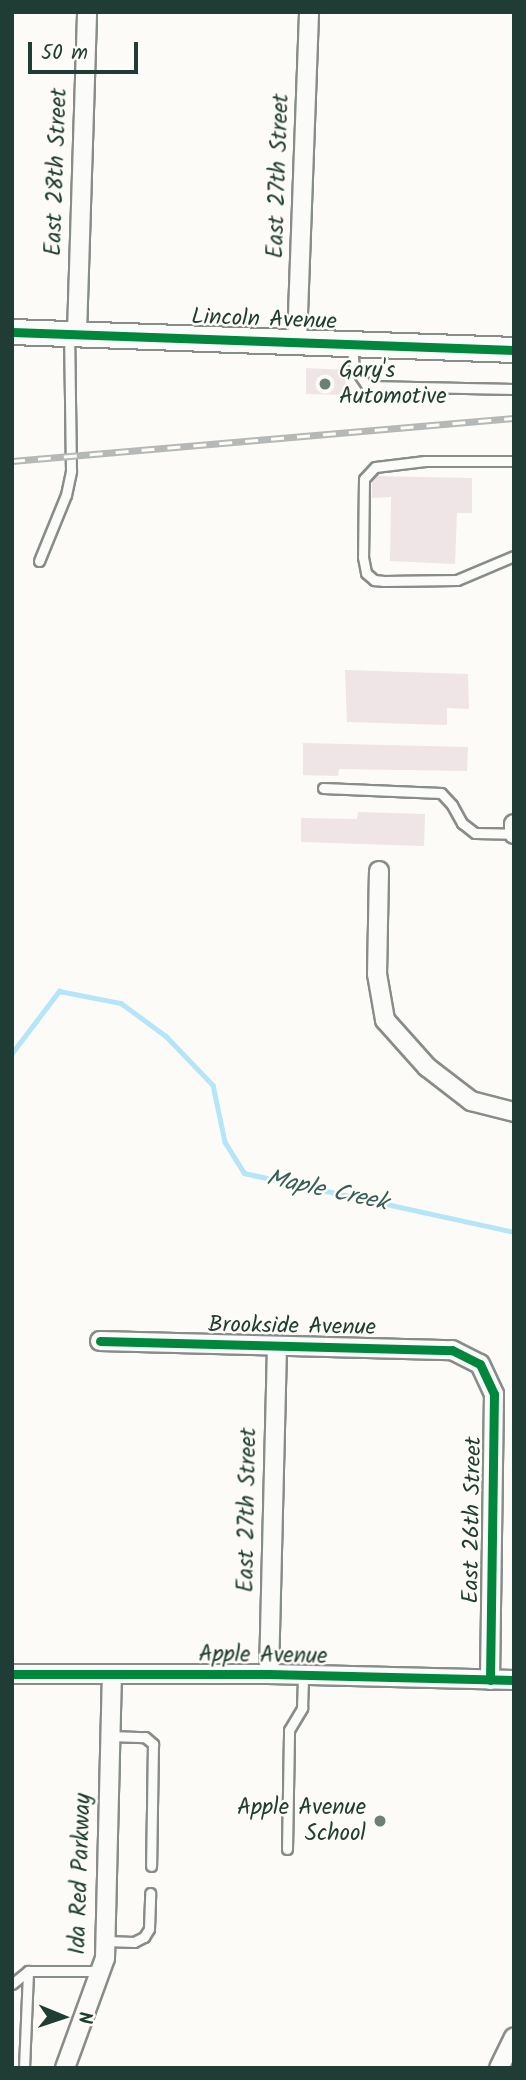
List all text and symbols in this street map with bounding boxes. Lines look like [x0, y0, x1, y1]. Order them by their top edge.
scale bar [32, 28, 142, 72]
text: 50 m [41, 37, 88, 70]
street label: East 28th Street [40, 87, 74, 257]
street label: East 27th Street [262, 93, 296, 259]
street label: Lincoln Avenue [191, 304, 337, 336]
place label: Gary's Automotive [339, 357, 447, 411]
marker: Gary's Automotive [317, 376, 333, 392]
water label: Maple Creek [264, 1164, 390, 1218]
street label: Brookside Avenue [208, 1312, 376, 1342]
street label: East 27th Street [233, 1427, 263, 1593]
street label: East 26th Street [458, 1436, 488, 1604]
street label: Apple Avenue [198, 1641, 328, 1671]
street label: Ida Red Parkway [64, 1793, 98, 1955]
place label: Apple Avenue School [237, 1794, 366, 1848]
marker: Apple Avenue School [372, 1813, 388, 1829]
north arrow [28, 1982, 98, 2052]
text: N [69, 2011, 99, 2024]

